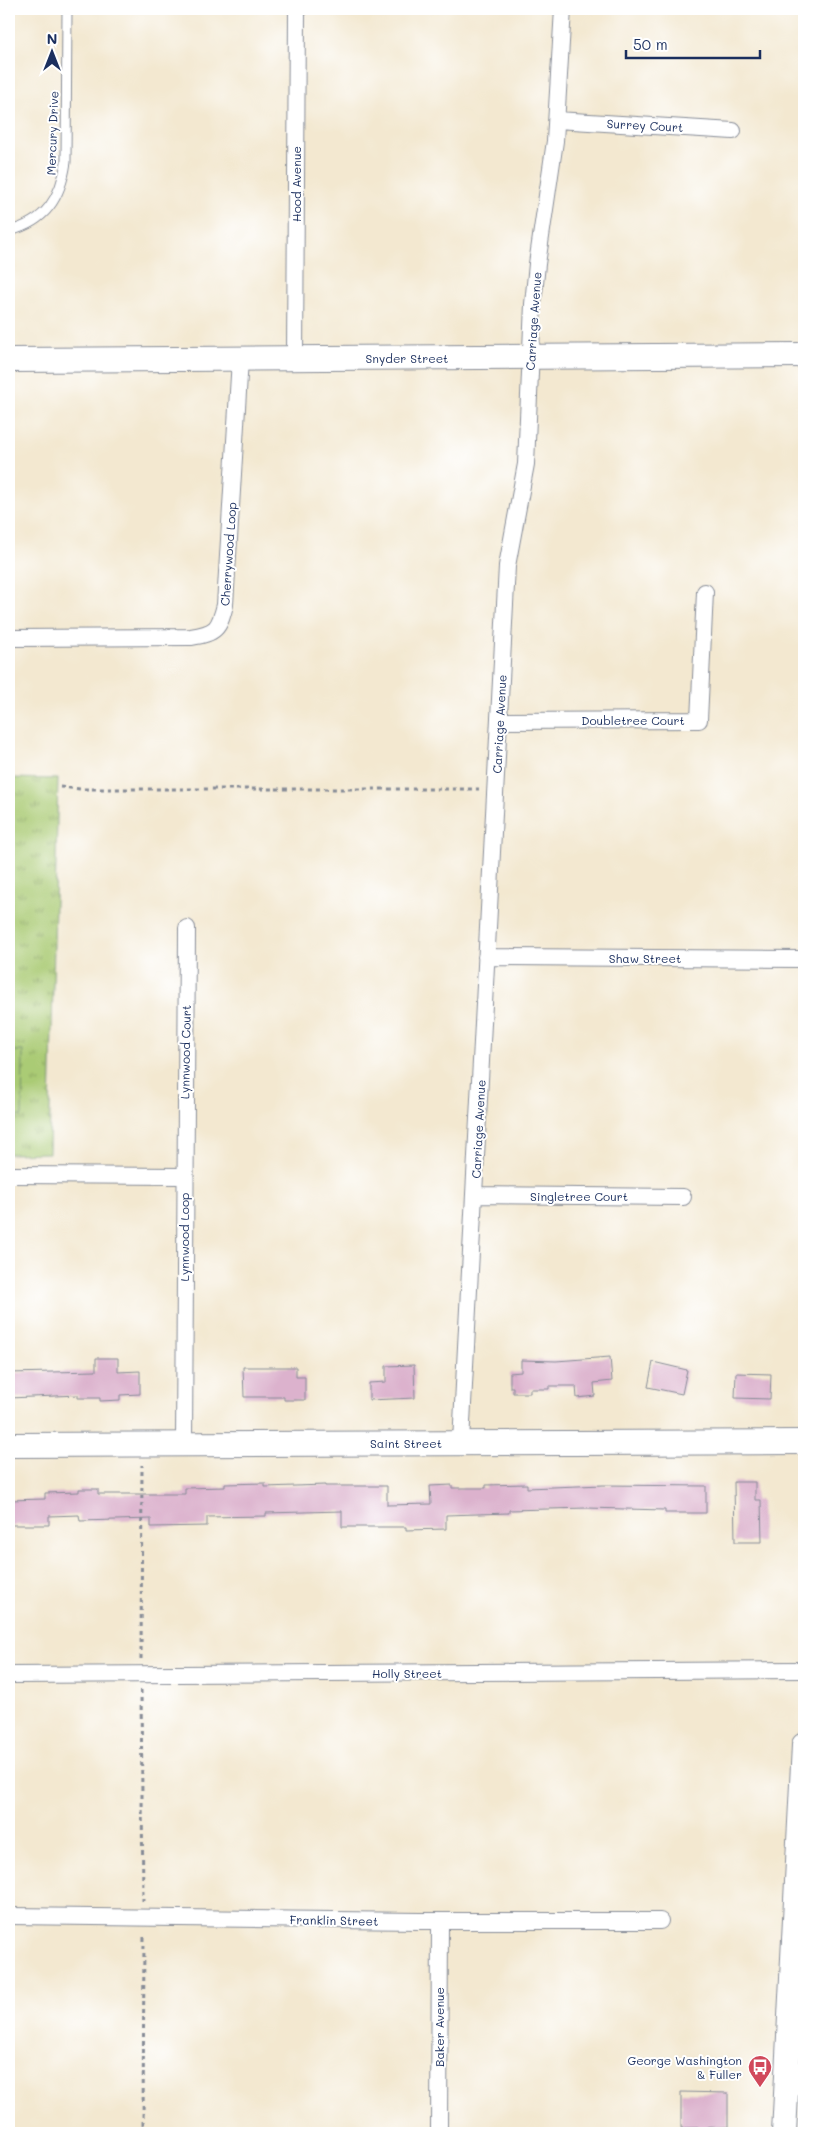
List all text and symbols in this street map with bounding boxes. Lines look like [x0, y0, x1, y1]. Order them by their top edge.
north arrow [28, 28, 78, 78]
scale bar [626, 28, 759, 60]
text: N [47, 29, 57, 48]
text: 50 m [633, 34, 668, 54]
street label: Mercury Drive [43, 91, 61, 175]
street label: Surrey Court [606, 115, 684, 135]
street label: Hood Avenue [288, 146, 304, 222]
street label: Carriage Avenue [522, 271, 544, 371]
street label: Snyder Street [366, 350, 448, 366]
street label: Cherrywood Loop [216, 502, 240, 606]
street label: Carriage Avenue [488, 674, 510, 774]
street label: Doubletree Court [581, 712, 685, 728]
street label: Shaw Street [609, 950, 681, 966]
street label: Lynnwood Court [176, 1005, 194, 1099]
street label: Carriage Avenue [467, 1079, 489, 1179]
street label: Singletree Court [530, 1188, 628, 1204]
street label: Lynnwood Loop [176, 1193, 192, 1281]
street label: Saint Street [370, 1435, 442, 1451]
street label: Holly Street [372, 1665, 442, 1681]
street label: Franklin Street [290, 1911, 378, 1929]
street label: Baker Avenue [431, 1987, 447, 2067]
place label: George Washington & Fuller [627, 2052, 742, 2082]
bus stop icon: George Washington & Fuller [747, 2054, 773, 2088]

